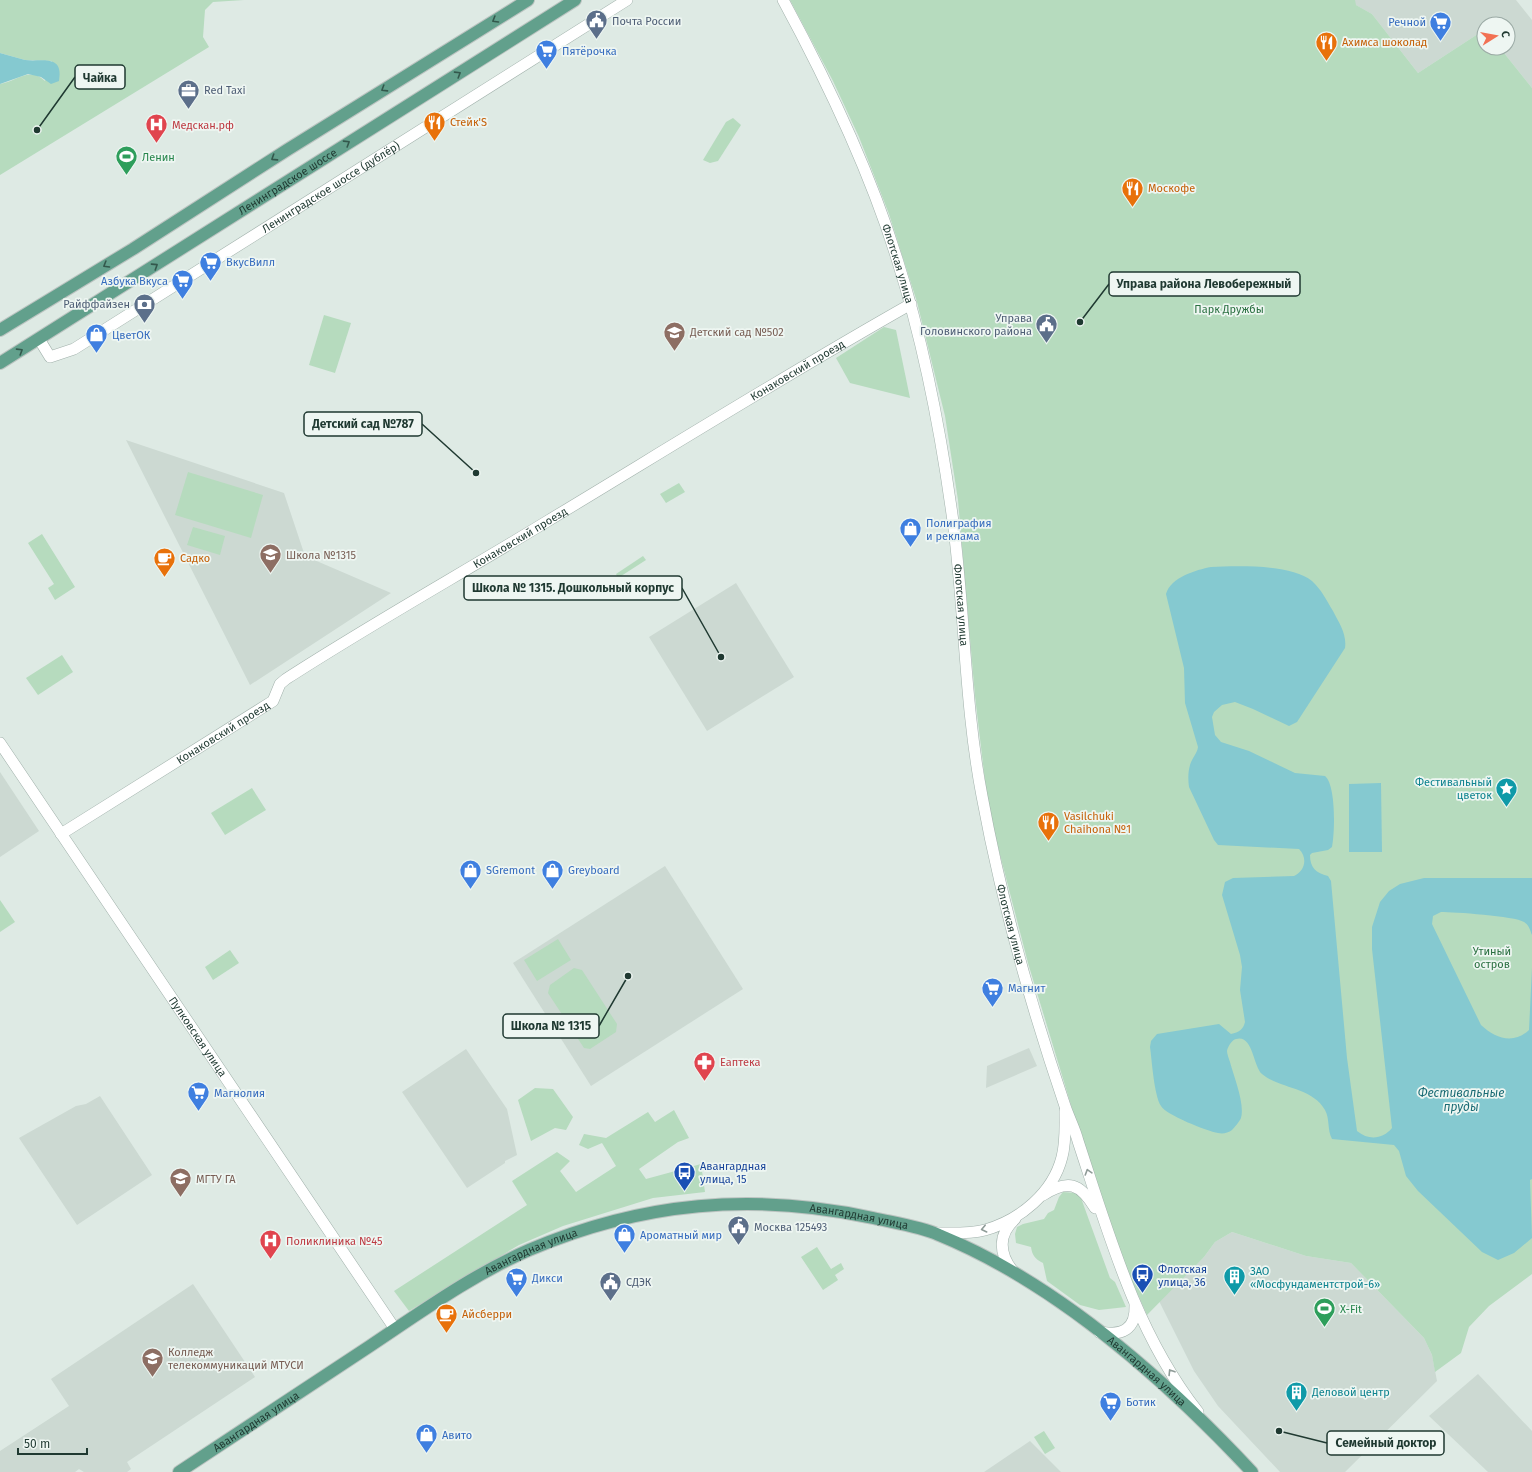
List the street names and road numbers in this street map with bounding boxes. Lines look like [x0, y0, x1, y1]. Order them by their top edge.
street label: Ленинградское шоссе (дублёр) [260, 139, 403, 236]
street label: Ленинградское шоссе [236, 146, 339, 218]
street label: Флотская улица [879, 222, 916, 305]
street label: Конаковский проезд [748, 338, 847, 403]
street label: Конаковский проезд [471, 505, 570, 571]
street label: Флотская улица [951, 563, 970, 647]
street label: Конаковский проезд [174, 699, 272, 767]
street label: Флотская улица [994, 883, 1027, 966]
street label: Пулковская улица [166, 994, 229, 1079]
street label: Авангардная улица [809, 1202, 909, 1232]
street label: Авангардная улица [482, 1226, 579, 1278]
street label: Авангардная улица [1105, 1334, 1189, 1409]
street label: Авангардная улица [211, 1389, 302, 1455]

